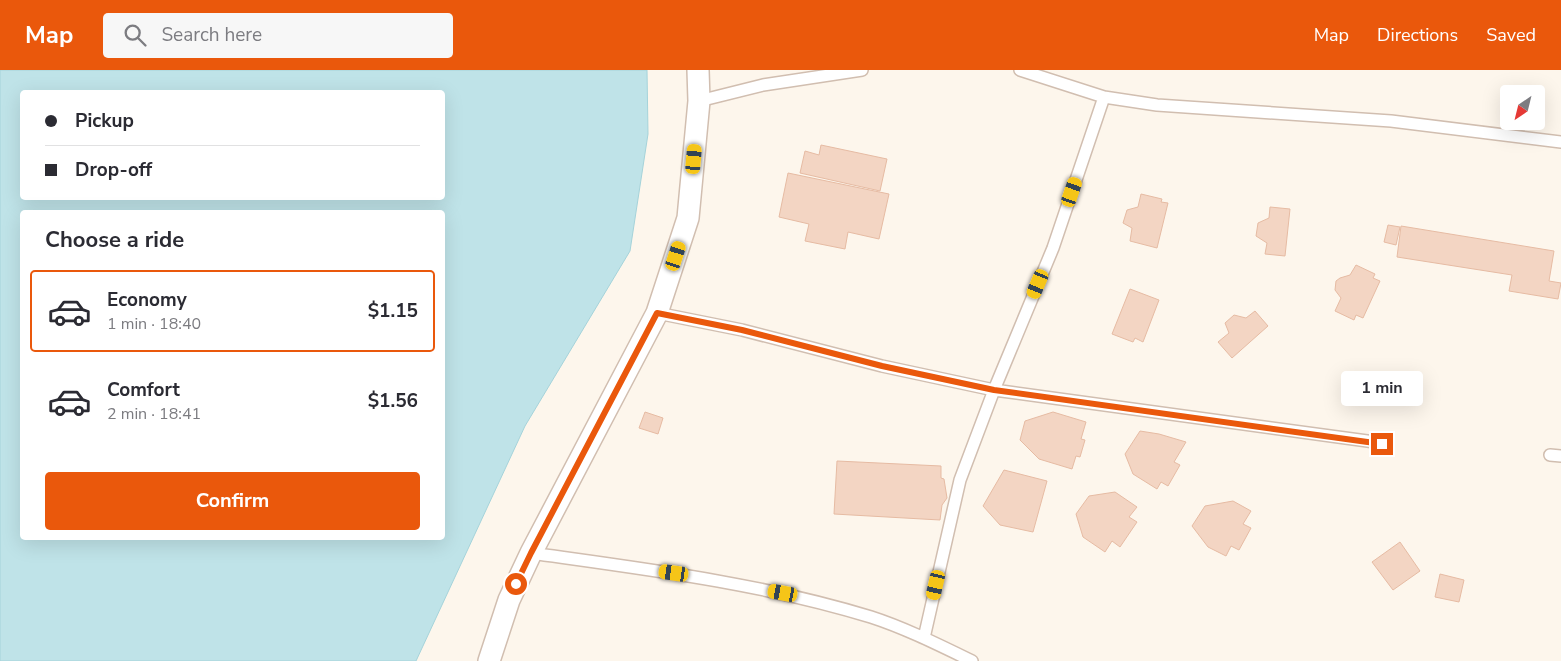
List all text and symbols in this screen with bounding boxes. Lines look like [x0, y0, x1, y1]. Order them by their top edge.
search box [103, 13, 453, 58]
text: Map [25, 19, 73, 51]
icon: search [121, 21, 149, 49]
text: Search here [161, 22, 262, 48]
text: Map [1314, 23, 1349, 47]
text: Directions [1377, 23, 1458, 47]
text: Saved [1486, 23, 1536, 47]
north arrow [1500, 85, 1545, 130]
map controls [1500, 85, 1545, 130]
text: Pickup [75, 108, 134, 134]
car [685, 143, 702, 175]
text: Drop-off [75, 157, 152, 183]
car [1060, 175, 1083, 209]
text: Choose a ride [45, 225, 184, 255]
car [664, 239, 687, 273]
car [1025, 267, 1050, 301]
text: Economy [107, 287, 187, 313]
icon: car [47, 289, 92, 334]
text: $1.15 [368, 298, 418, 324]
text: 1 min · 18:40 [107, 313, 201, 335]
callout: 1 min [1341, 372, 1423, 406]
text: Comfort [107, 377, 180, 403]
text: 1 min [1361, 377, 1403, 399]
icon: car [47, 379, 92, 424]
text: $1.56 [368, 388, 418, 414]
text: 2 min · 18:41 [107, 403, 201, 425]
route end [1371, 433, 1393, 455]
button: Confirm [45, 472, 420, 530]
car [658, 563, 689, 583]
car [925, 569, 946, 601]
route start [505, 573, 527, 595]
car [766, 583, 799, 603]

